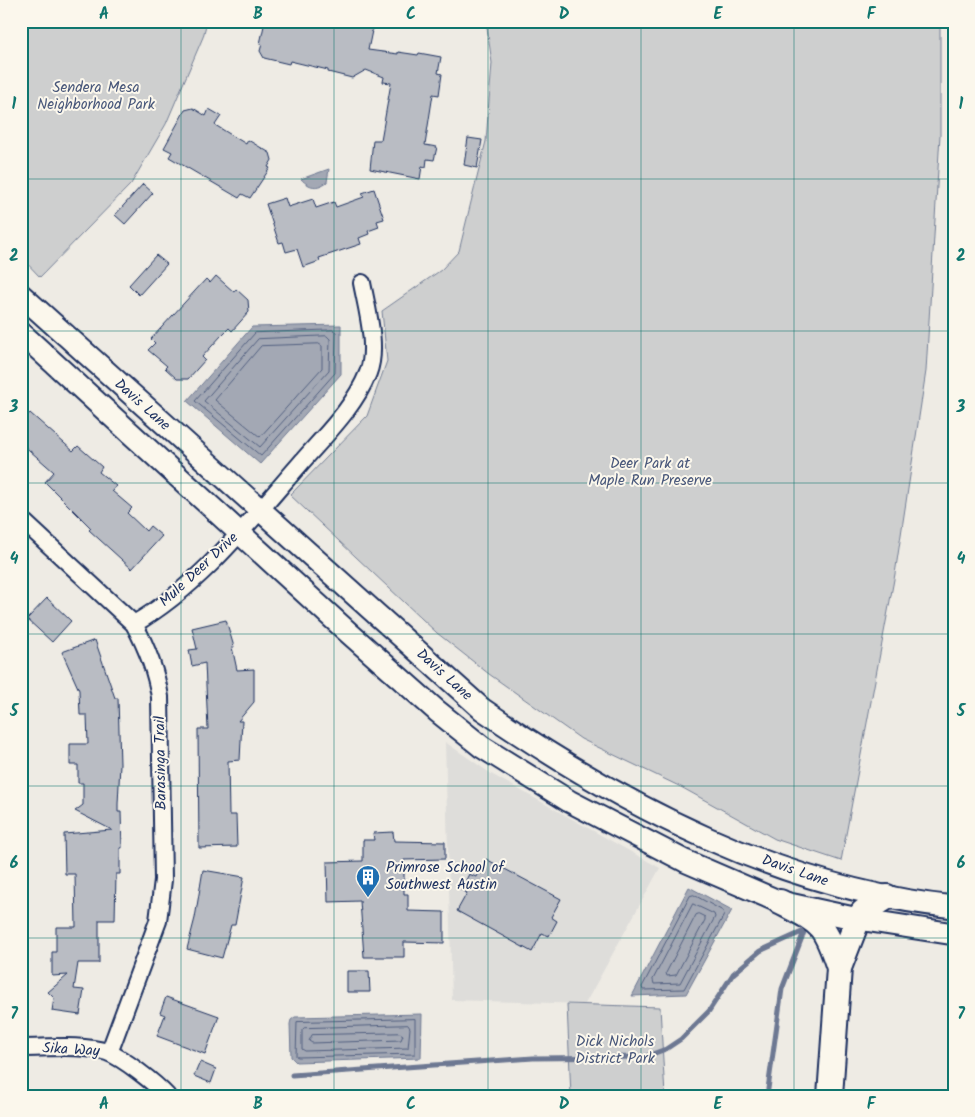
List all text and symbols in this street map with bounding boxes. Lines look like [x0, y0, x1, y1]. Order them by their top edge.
text: A [99, 2, 109, 27]
text: B [253, 2, 263, 27]
text: C [406, 2, 416, 27]
text: D [559, 2, 570, 27]
text: E [714, 2, 724, 27]
text: F [867, 2, 877, 27]
park label: Sendera Mesa Neighborhood Park [37, 76, 156, 117]
text: 1 [12, 92, 17, 117]
text: 1 [959, 92, 964, 117]
text: 2 [9, 244, 19, 269]
text: 2 [956, 244, 966, 269]
street label: Davis Lane [108, 373, 176, 437]
text: 3 [9, 395, 19, 420]
text: 3 [956, 395, 966, 420]
park label: Deer Park at Maple Run Preserve [588, 452, 712, 493]
street label: Mule Deer Drive [154, 527, 244, 613]
text: 4 [10, 547, 19, 572]
text: 4 [957, 547, 966, 572]
street label: Davis Lane [410, 643, 478, 707]
text: 5 [9, 699, 20, 724]
text: 5 [956, 699, 967, 724]
street label: Barasinga Trail [148, 715, 174, 810]
street label: Davis Lane [758, 848, 832, 894]
text: 6 [10, 851, 19, 876]
text: 6 [957, 851, 966, 876]
place label: Primrose School of Southwest Austin [386, 856, 505, 897]
building icon: Primrose School of Southwest Austin [355, 864, 381, 898]
text: 7 [10, 1002, 18, 1027]
text: 7 [957, 1002, 965, 1027]
park label: Dick Nichols District Park [575, 1030, 656, 1071]
street label: Sika Way [42, 1037, 101, 1064]
text: A [99, 1092, 109, 1117]
text: B [253, 1092, 263, 1117]
text: C [406, 1092, 416, 1117]
text: D [559, 1092, 570, 1117]
text: E [714, 1092, 724, 1117]
text: F [867, 1092, 877, 1117]

